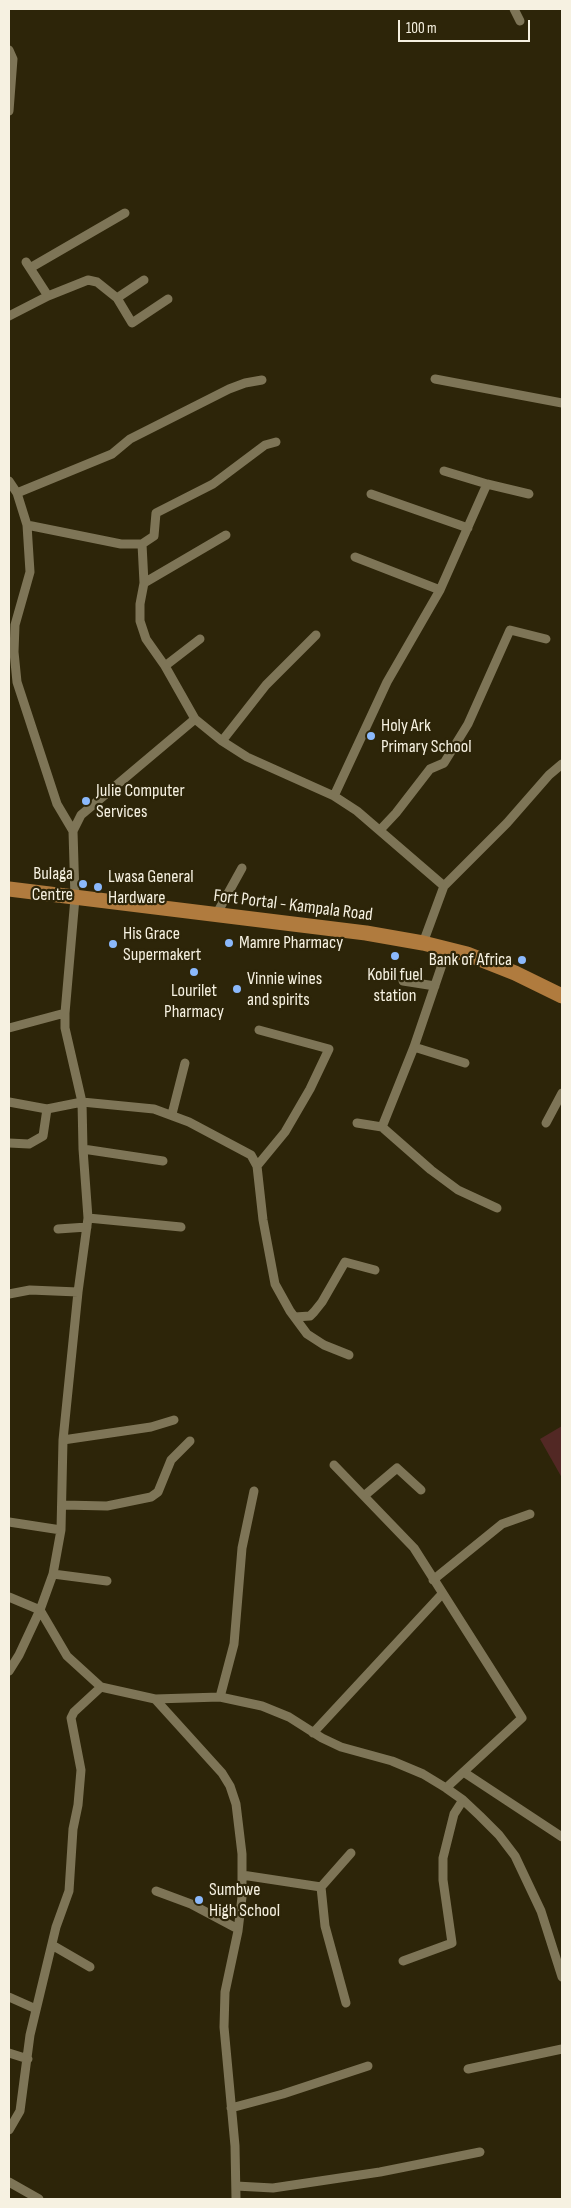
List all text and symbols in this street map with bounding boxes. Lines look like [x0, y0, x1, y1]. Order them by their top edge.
scale bar [401, 10, 534, 42]
text: 100 m [406, 19, 437, 38]
place label: Holy Ark Primary School [381, 715, 472, 758]
marker: Holy Ark Primary School [365, 730, 377, 742]
place label: Julie Computer Services [96, 780, 185, 822]
marker: Julie Computer Services [80, 795, 92, 807]
place label: Bulaga Centre [32, 863, 73, 906]
place label: Lwasa General Hardware [108, 866, 194, 909]
marker: Bulaga Centre [77, 878, 89, 890]
marker: Lwasa General Hardware [92, 881, 104, 893]
street label: Fort Portal - Kampala Road [212, 886, 374, 926]
place label: His Grace Supermakert [123, 923, 201, 966]
place label: Mamre Pharmacy [239, 932, 343, 954]
marker: Mamre Pharmacy [223, 937, 235, 949]
marker: His Grace Supermakert [107, 938, 119, 950]
place label: Bank of Africa [429, 949, 512, 971]
marker: Kobil fuel station [389, 950, 401, 962]
marker: Bank of Africa [516, 954, 528, 966]
place label: Kobil fuel station [367, 964, 423, 1006]
marker: Lourilet Pharmacy [188, 966, 200, 978]
place label: Vinnie wines and spirits [247, 968, 322, 1011]
place label: Lourilet Pharmacy [164, 980, 224, 1022]
marker: Vinnie wines and spirits [231, 983, 243, 995]
place label: Sumbwe High School [209, 1879, 280, 1922]
marker: Sumbwe High School [193, 1894, 205, 1906]

